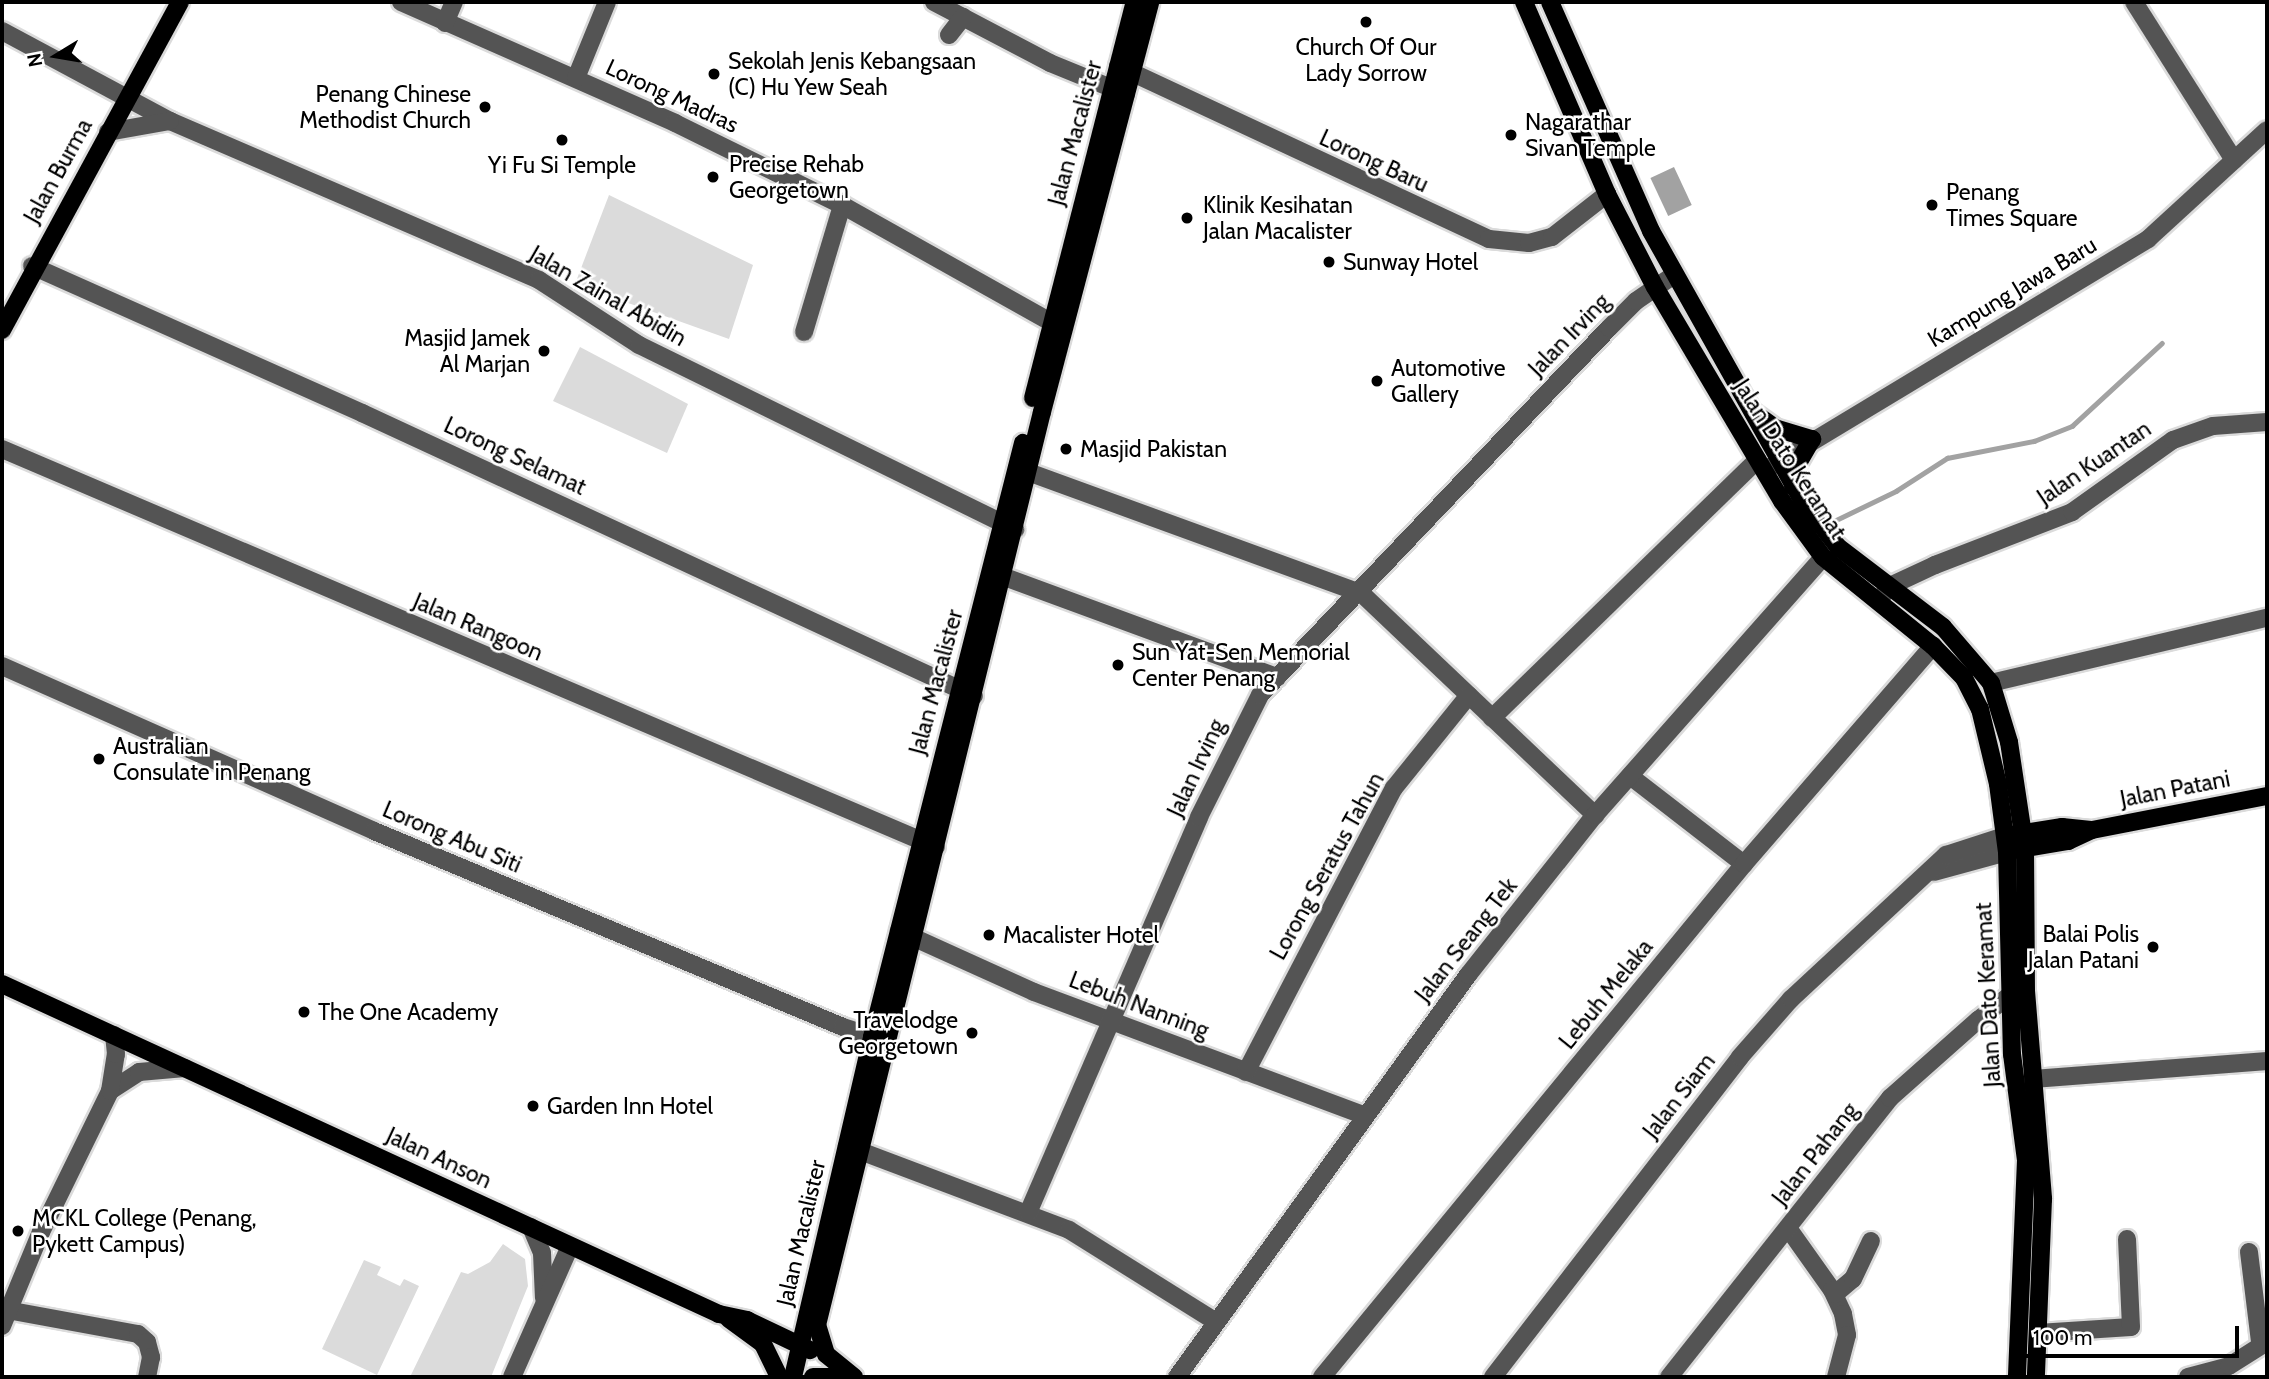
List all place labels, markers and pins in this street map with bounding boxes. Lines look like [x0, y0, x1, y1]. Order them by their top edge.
marker: Church Of Our Lady Sorrow [1358, 14, 1374, 30]
place label: Church Of Our Lady Sorrow [1295, 33, 1437, 87]
place label: Sekolah Jenis Kebangsaan (C) Hu Yew Seah [728, 47, 976, 101]
marker: Sekolah Jenis Kebangsaan (C) Hu Yew Seah [706, 66, 722, 82]
place label: Penang Chinese Methodist Church [299, 80, 471, 134]
marker: Penang Chinese Methodist Church [477, 99, 493, 115]
place label: Nagarathar Sivan Temple [1525, 108, 1656, 162]
marker: Nagarathar Sivan Temple [1503, 127, 1519, 143]
marker: Yi Fu Si Temple [554, 132, 570, 148]
place label: Precise Rehab Georgetown [729, 150, 864, 204]
place label: Yi Fu Si Temple [488, 151, 636, 179]
marker: Precise Rehab Georgetown [703, 167, 723, 187]
place label: Penang Times Square [1946, 178, 2078, 232]
place label: Klinik Kesihatan Jalan Macalister [1203, 191, 1353, 245]
marker: Penang Times Square [1924, 197, 1940, 213]
marker: Klinik Kesihatan Jalan Macalister [1177, 208, 1197, 228]
place label: Sunway Hotel [1343, 248, 1478, 276]
marker: Sunway Hotel [1321, 254, 1337, 270]
place label: Masjid Jamek Al Marjan [404, 324, 530, 378]
marker: Masjid Jamek Al Marjan [536, 343, 552, 359]
place label: Automotive Gallery [1391, 354, 1505, 408]
marker: Automotive Gallery [1369, 373, 1385, 389]
place label: Masjid Pakistan [1080, 435, 1227, 463]
marker: Masjid Pakistan [1058, 441, 1074, 457]
place label: Sun Yat-Sen Memorial Center Penang [1132, 638, 1350, 692]
marker: Sun Yat-Sen Memorial Center Penang [1110, 657, 1126, 673]
place label: Australian Consulate in Penang [113, 732, 311, 786]
marker: Australian Consulate in Penang [91, 751, 107, 767]
place label: Balai Polis Jalan Patani [2028, 920, 2139, 974]
place label: Macalister Hotel [1003, 921, 1159, 949]
marker: Macalister Hotel [981, 927, 997, 943]
marker: Balai Polis Jalan Patani [2145, 939, 2161, 955]
place label: The One Academy [318, 998, 498, 1026]
marker: The One Academy [296, 1004, 312, 1020]
place label: Travelodge Georgetown [838, 1006, 958, 1060]
marker: Travelodge Georgetown [964, 1025, 980, 1041]
place label: Garden Inn Hotel [547, 1092, 713, 1120]
marker: Garden Inn Hotel [525, 1098, 541, 1114]
place label: MCKL College (Penang, Pykett Campus) [32, 1204, 257, 1258]
marker: MCKL College (Penang, Pykett Campus) [10, 1223, 26, 1239]

